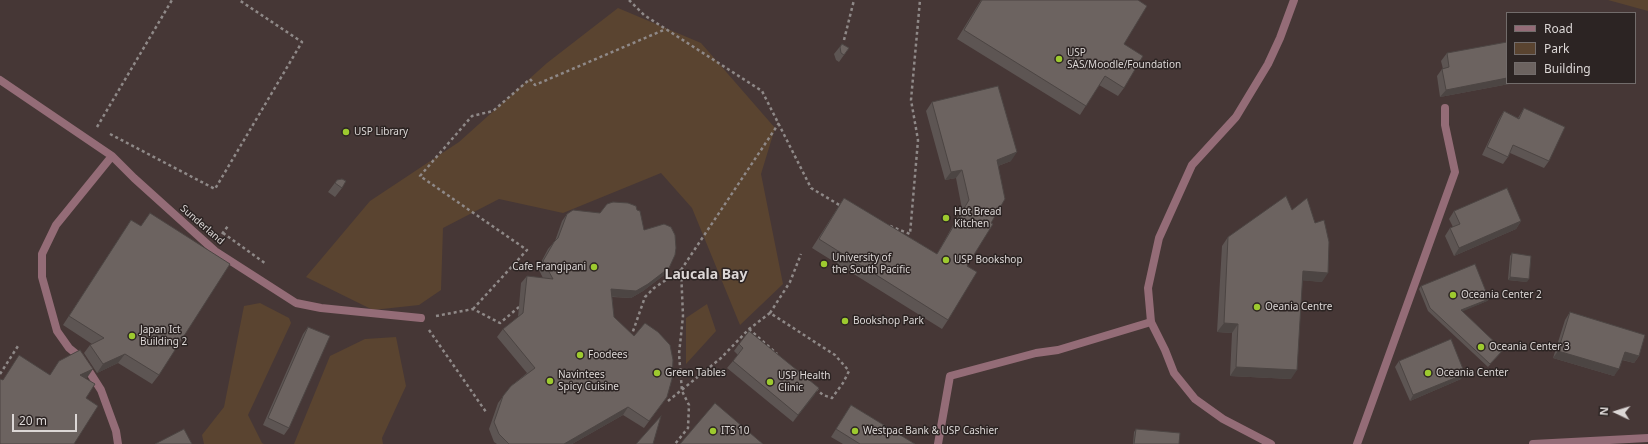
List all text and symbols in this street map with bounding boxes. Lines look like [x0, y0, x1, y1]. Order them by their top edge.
legend [1506, 12, 1636, 84]
text: Road [1544, 20, 1573, 37]
text: Park [1544, 40, 1569, 57]
place label: USP SAS/Moodle/Foundation [1067, 47, 1181, 70]
marker: USP SAS/Moodle/Foundation [1054, 54, 1064, 64]
text: Building [1544, 60, 1591, 77]
place label: USP Library [354, 126, 408, 138]
marker: USP Library [341, 127, 351, 137]
street label: Sunderland [178, 203, 226, 247]
place label: Hot Bread Kitchen [954, 206, 1001, 230]
marker: Hot Bread Kitchen [941, 213, 951, 223]
place label: University of the South Pacific [832, 252, 910, 276]
place label: USP Bookshop [954, 254, 1023, 266]
marker: USP Bookshop [941, 255, 951, 265]
marker: University of the South Pacific [819, 259, 829, 269]
place label: Cafe Frangipani [512, 261, 586, 273]
marker: Cafe Frangipani [589, 262, 599, 272]
district label: Laucala Bay [665, 267, 747, 283]
place label: Oceania Center 2 [1461, 289, 1542, 301]
marker: Oceania Center 2 [1448, 290, 1458, 300]
place label: Oeania Centre [1265, 301, 1332, 313]
marker: Oeania Centre [1252, 302, 1262, 312]
place label: Bookshop Park [853, 315, 924, 327]
marker: Bookshop Park [840, 316, 850, 326]
place label: Japan Ict Building 2 [140, 324, 187, 348]
marker: Japan Ict Building 2 [127, 331, 137, 341]
place label: Oceania Center 3 [1489, 341, 1570, 353]
marker: Oceania Center 3 [1476, 342, 1486, 352]
place label: Foodees [588, 349, 628, 361]
marker: Foodees [575, 350, 585, 360]
place label: Green Tables [665, 367, 726, 379]
place label: Oceania Center [1436, 367, 1508, 379]
marker: Green Tables [652, 368, 662, 378]
marker: Oceania Center [1423, 368, 1433, 378]
place label: Navintees Spicy Cuisine [558, 369, 619, 392]
place label: USP Health Clinic [778, 370, 830, 394]
marker: Navintees Spicy Cuisine [545, 376, 555, 386]
marker: USP Health Clinic [765, 377, 775, 387]
north arrow [1596, 392, 1636, 432]
scale bar [14, 406, 79, 432]
text: N [1596, 406, 1611, 416]
text: 20 m [19, 412, 47, 429]
place label: ITS 10 [721, 425, 749, 437]
place label: Westpac Bank & USP Cashier [863, 425, 998, 437]
marker: ITS 10 [708, 426, 718, 436]
marker: Westpac Bank & USP Cashier [850, 426, 860, 436]

